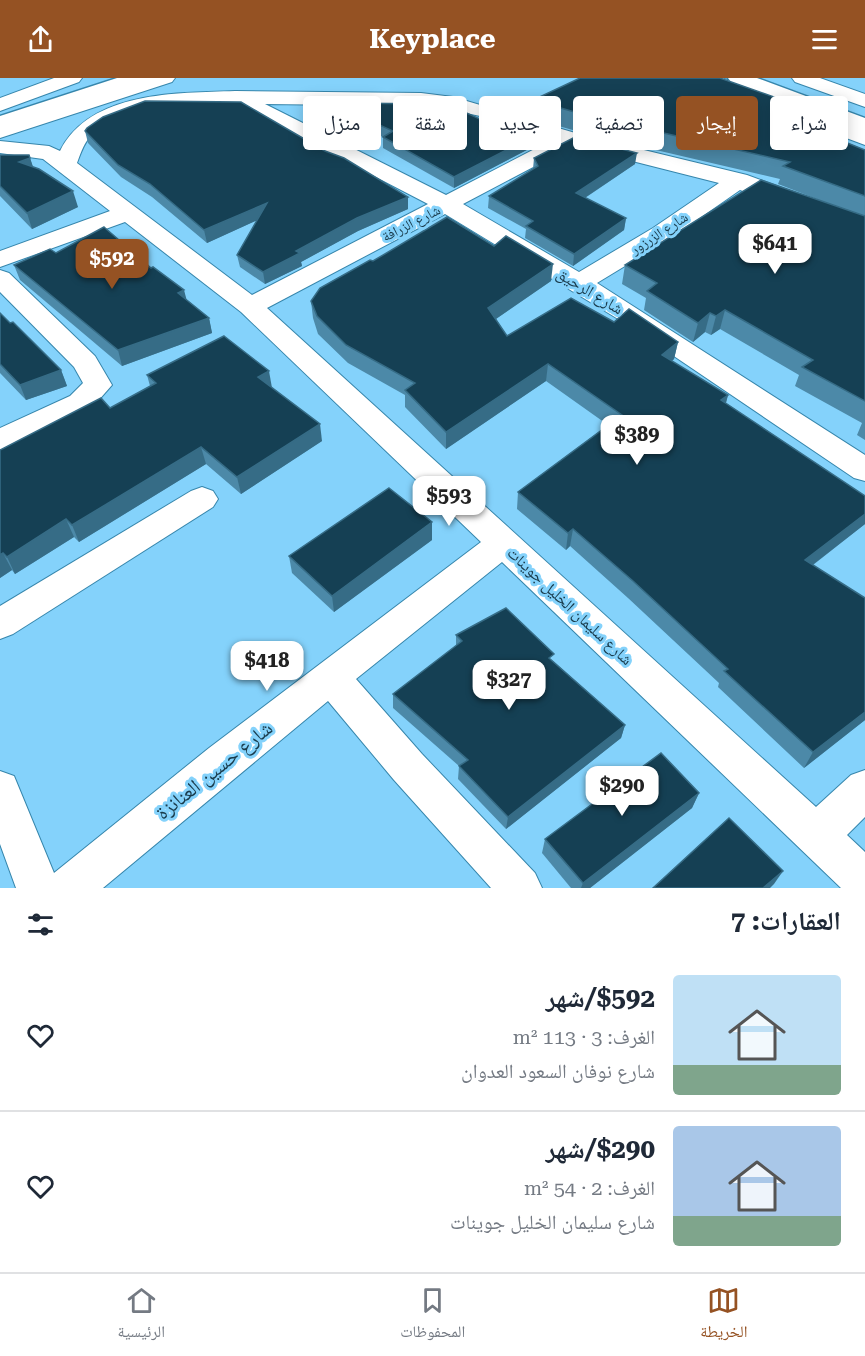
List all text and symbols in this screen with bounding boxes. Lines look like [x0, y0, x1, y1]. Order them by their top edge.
icon: share [24, 23, 57, 56]
text: Keyplace [369, 23, 496, 55]
icon: menu [808, 23, 841, 56]
chip: منزل [303, 96, 381, 150]
chip: شقة [393, 96, 467, 150]
chip: جديد [479, 96, 561, 150]
chip: تصفية [573, 96, 664, 150]
chip: إيجار [676, 96, 758, 150]
chip: شراء [770, 96, 848, 150]
street label: شارع الزرافة [379, 202, 444, 246]
street label: شارع الزرزور [627, 209, 692, 260]
pin: $641 [739, 224, 811, 275]
text: $641 [753, 231, 797, 255]
pin: $592 [76, 239, 148, 290]
text: $592 [90, 246, 134, 270]
street label: شارع الرحيق [553, 264, 627, 319]
pin: $389 [601, 415, 673, 466]
text: $389 [615, 422, 659, 446]
pin: $593 [413, 476, 485, 527]
text: $593 [427, 483, 471, 507]
street label: شارع سليمان الخليل جوينات [503, 543, 636, 670]
pin: $418 [231, 641, 303, 692]
text: $418 [245, 648, 289, 672]
pin: $327 [473, 660, 545, 711]
text: $327 [487, 667, 531, 691]
street label: شارع حسين العنانزة [151, 716, 278, 825]
pin: $290 [586, 766, 658, 817]
text: $290 [600, 773, 644, 797]
text: العقارات: 7 [731, 906, 841, 936]
icon: filters [24, 908, 57, 941]
text: $592/شهر [546, 983, 655, 1013]
icon: home [721, 999, 793, 1071]
icon: heart [24, 1019, 57, 1052]
text: الغرف: 3 · 113 m² [513, 1025, 655, 1049]
text: شارع نوفان السعود العدوان [461, 1059, 655, 1083]
text: $290/شهر [546, 1134, 655, 1164]
icon: home [721, 1150, 793, 1222]
icon: heart [24, 1170, 57, 1203]
text: الغرف: 2 · 54 m² [524, 1176, 655, 1200]
text: شارع سليمان الخليل جوينات [450, 1210, 655, 1234]
tab: الرئيسية [118, 1284, 165, 1347]
tab: المحفوظات [400, 1284, 465, 1347]
tab: الخريطة [700, 1284, 747, 1347]

